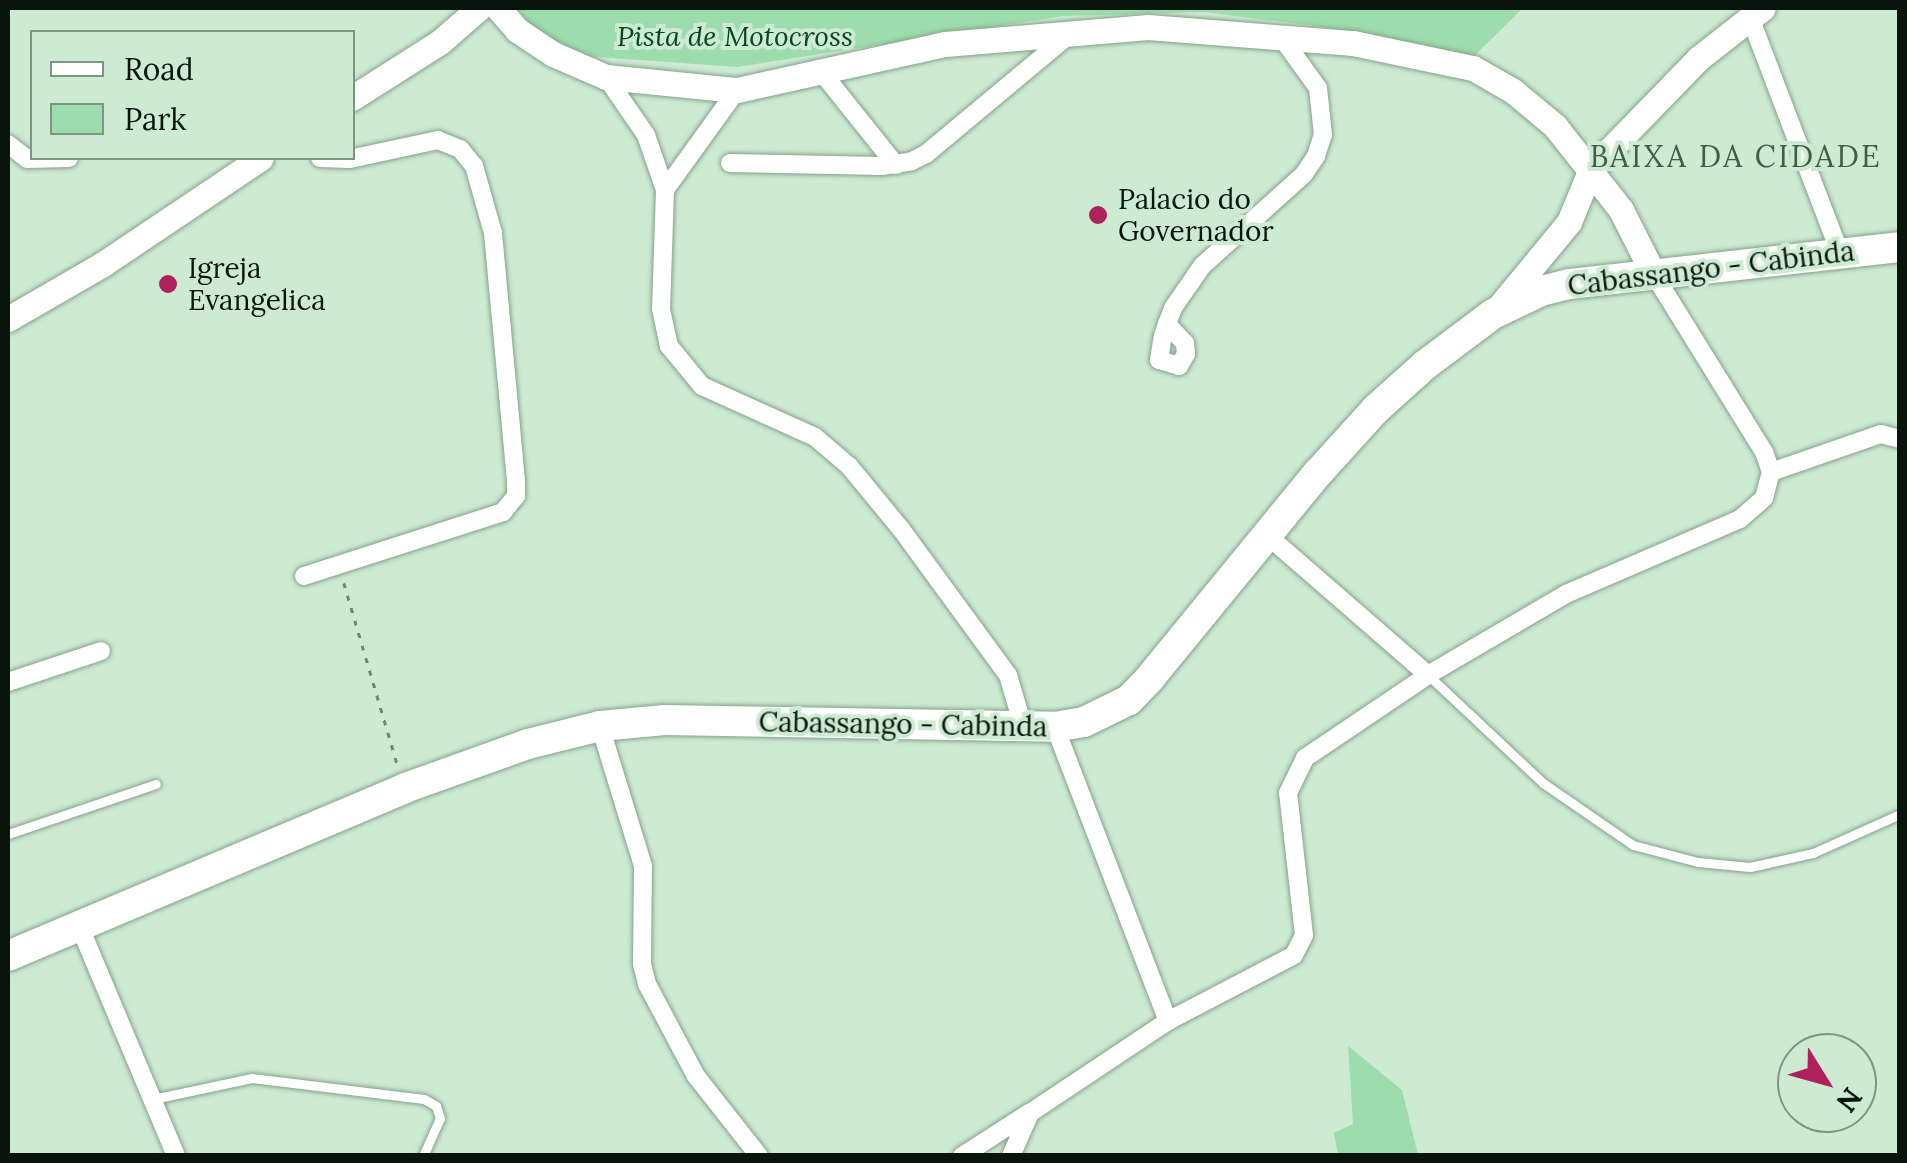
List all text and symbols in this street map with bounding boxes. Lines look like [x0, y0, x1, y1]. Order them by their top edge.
park label: Pista de Motocross [617, 19, 853, 53]
legend [30, 30, 355, 160]
text: Road [124, 50, 194, 88]
text: Park [124, 100, 186, 138]
district label: BAIXA DA CIDADE [1590, 138, 1882, 174]
place label: Palacio do Governador [1118, 182, 1274, 248]
marker: Palacio do Governador [1087, 204, 1109, 226]
street label: Cabassango - Cabinda [1566, 234, 1856, 302]
place label: Igreja Evangelica [188, 251, 326, 317]
marker: Igreja Evangelica [157, 273, 179, 295]
street label: Cabassango - Cabinda [758, 705, 1048, 743]
north arrow [1777, 1033, 1877, 1133]
text: N [1828, 1080, 1870, 1119]

